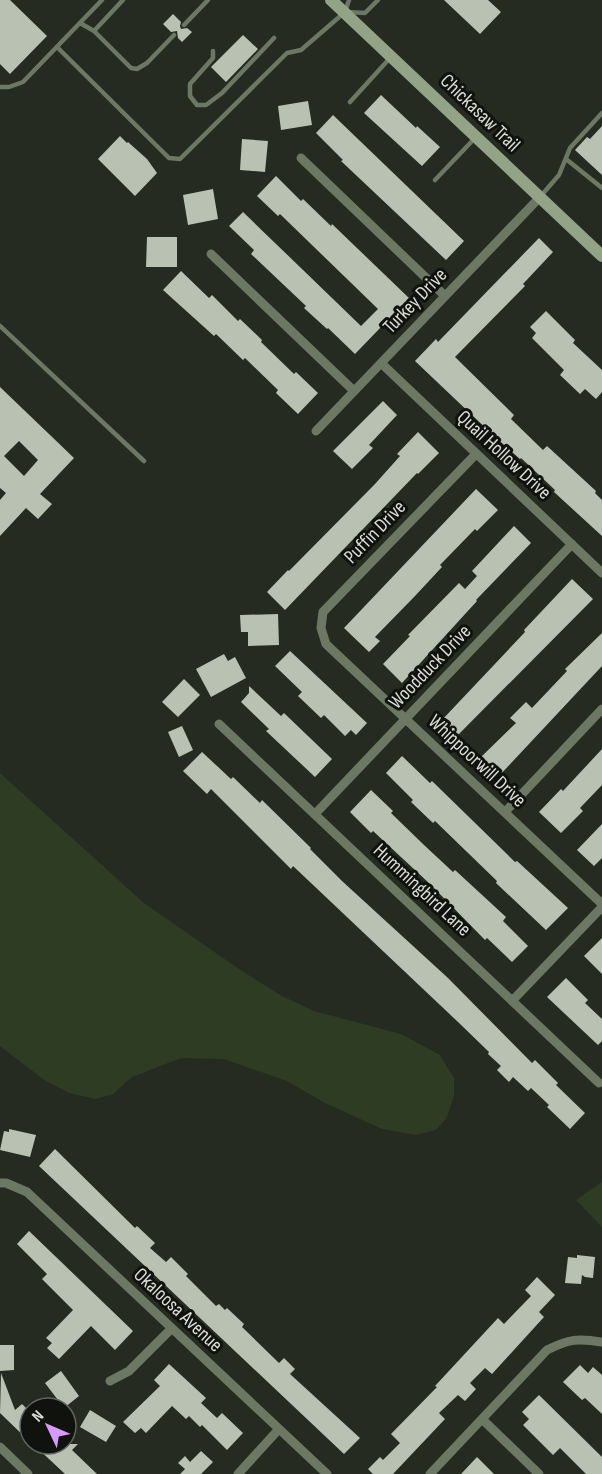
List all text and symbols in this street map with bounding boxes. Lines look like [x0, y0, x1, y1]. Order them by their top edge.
street label: Chickasaw Trail [435, 69, 525, 157]
street label: Turkey Drive [378, 263, 452, 339]
street label: Quail Hollow Drive [452, 405, 556, 505]
street label: Puffin Drive [339, 495, 411, 569]
street label: Woodduck Drive [384, 620, 476, 714]
street label: Whippoorwill Drive [423, 710, 531, 812]
street label: Hummingbird Lane [368, 839, 476, 941]
street label: Okaloosa Avenue [129, 1263, 227, 1357]
north arrow [18, 1396, 78, 1456]
text: N [28, 1407, 48, 1426]

